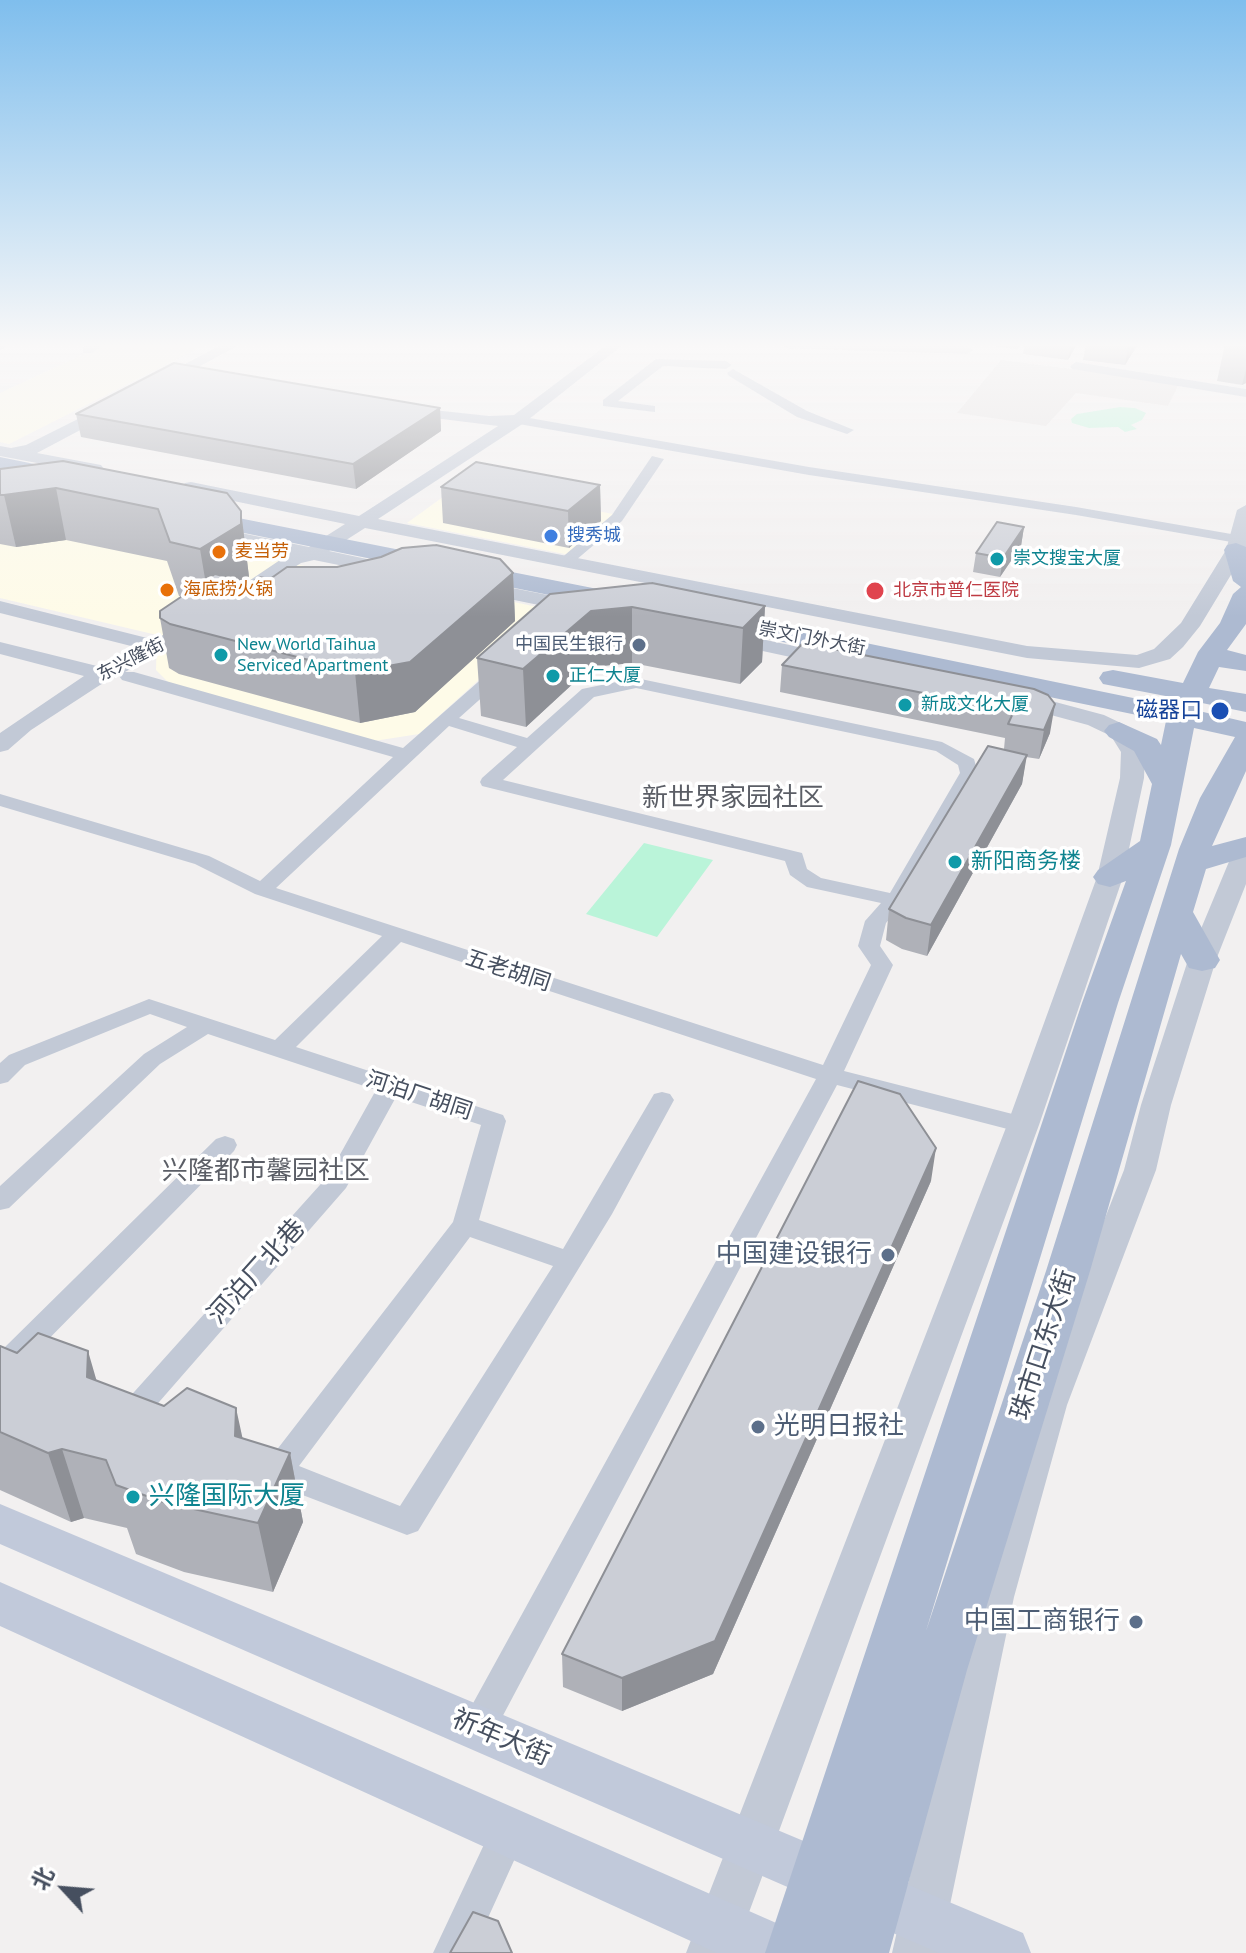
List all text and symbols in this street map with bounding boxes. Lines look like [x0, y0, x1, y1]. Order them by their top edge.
place label: 搜秀城 [567, 525, 621, 547]
marker: 搜秀城 [542, 527, 560, 545]
place label: 麦当劳 [235, 541, 289, 563]
marker: 麦当劳 [210, 543, 228, 561]
place label: 崇文搜宝大厦 [1013, 548, 1121, 570]
marker: 崇文搜宝大厦 [988, 550, 1006, 568]
place label: 海底捞火锅 [183, 579, 273, 601]
marker: 北京市普仁医院 [864, 580, 886, 602]
place label: 北京市普仁医院 [893, 580, 1019, 602]
marker: 海底捞火锅 [158, 581, 176, 599]
street label: 崇文门外大街 [757, 618, 867, 660]
street label: 东兴隆街 [94, 634, 168, 686]
place label: New World Taihua Serviced Apartment [237, 634, 388, 676]
place label: 中国民生银行 [515, 634, 623, 656]
marker: 中国民生银行 [630, 636, 648, 654]
marker: New World Taihua Serviced Apartment [212, 646, 230, 664]
place label: 正仁大厦 [569, 665, 641, 687]
marker: 正仁大厦 [544, 667, 562, 685]
place label: 新成文化大厦 [921, 694, 1029, 716]
marker: 新成文化大厦 [896, 696, 914, 714]
place label: 磁器口 [1136, 698, 1202, 724]
marker: 磁器口 [1209, 700, 1231, 722]
district label: 新世界家园社区 [642, 783, 824, 815]
place label: 新阳商务楼 [971, 849, 1081, 875]
marker: 新阳商务楼 [946, 853, 964, 871]
street label: 五老胡同 [462, 945, 554, 997]
street label: 河泊厂胡同 [363, 1066, 475, 1126]
district label: 兴隆都市馨园社区 [162, 1156, 370, 1188]
street label: 河泊厂北巷 [202, 1213, 312, 1331]
place label: 中国建设银行 [716, 1239, 872, 1271]
marker: 中国建设银行 [879, 1246, 897, 1264]
street label: 珠市口东大街 [1005, 1266, 1083, 1424]
place label: 光明日报社 [774, 1411, 904, 1443]
marker: 光明日报社 [749, 1418, 767, 1436]
place label: 兴隆国际大厦 [149, 1481, 305, 1513]
marker: 兴隆国际大厦 [124, 1488, 142, 1506]
place label: 中国工商银行 [964, 1606, 1120, 1638]
marker: 中国工商银行 [1127, 1613, 1145, 1631]
street label: 祈年大街 [447, 1703, 555, 1773]
north arrow [24, 1849, 104, 1929]
text: 北 [25, 1862, 60, 1895]

